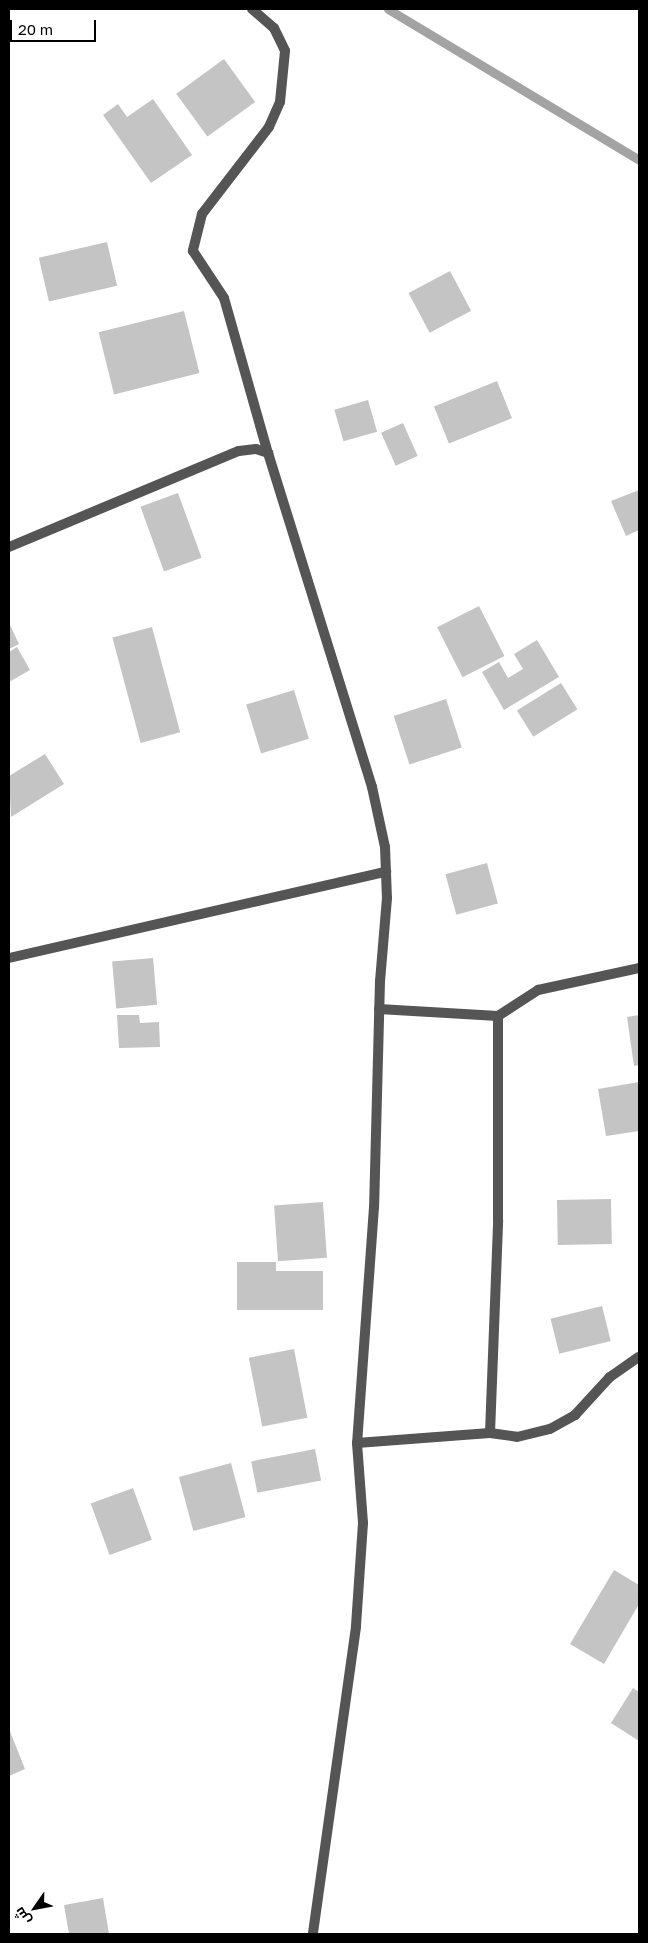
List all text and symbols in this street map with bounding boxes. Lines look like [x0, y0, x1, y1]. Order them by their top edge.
scale bar [12, 10, 99, 42]
text: 20 m [18, 20, 53, 38]
north arrow [10, 1883, 60, 1933]
text: ش [10, 1904, 34, 1929]

